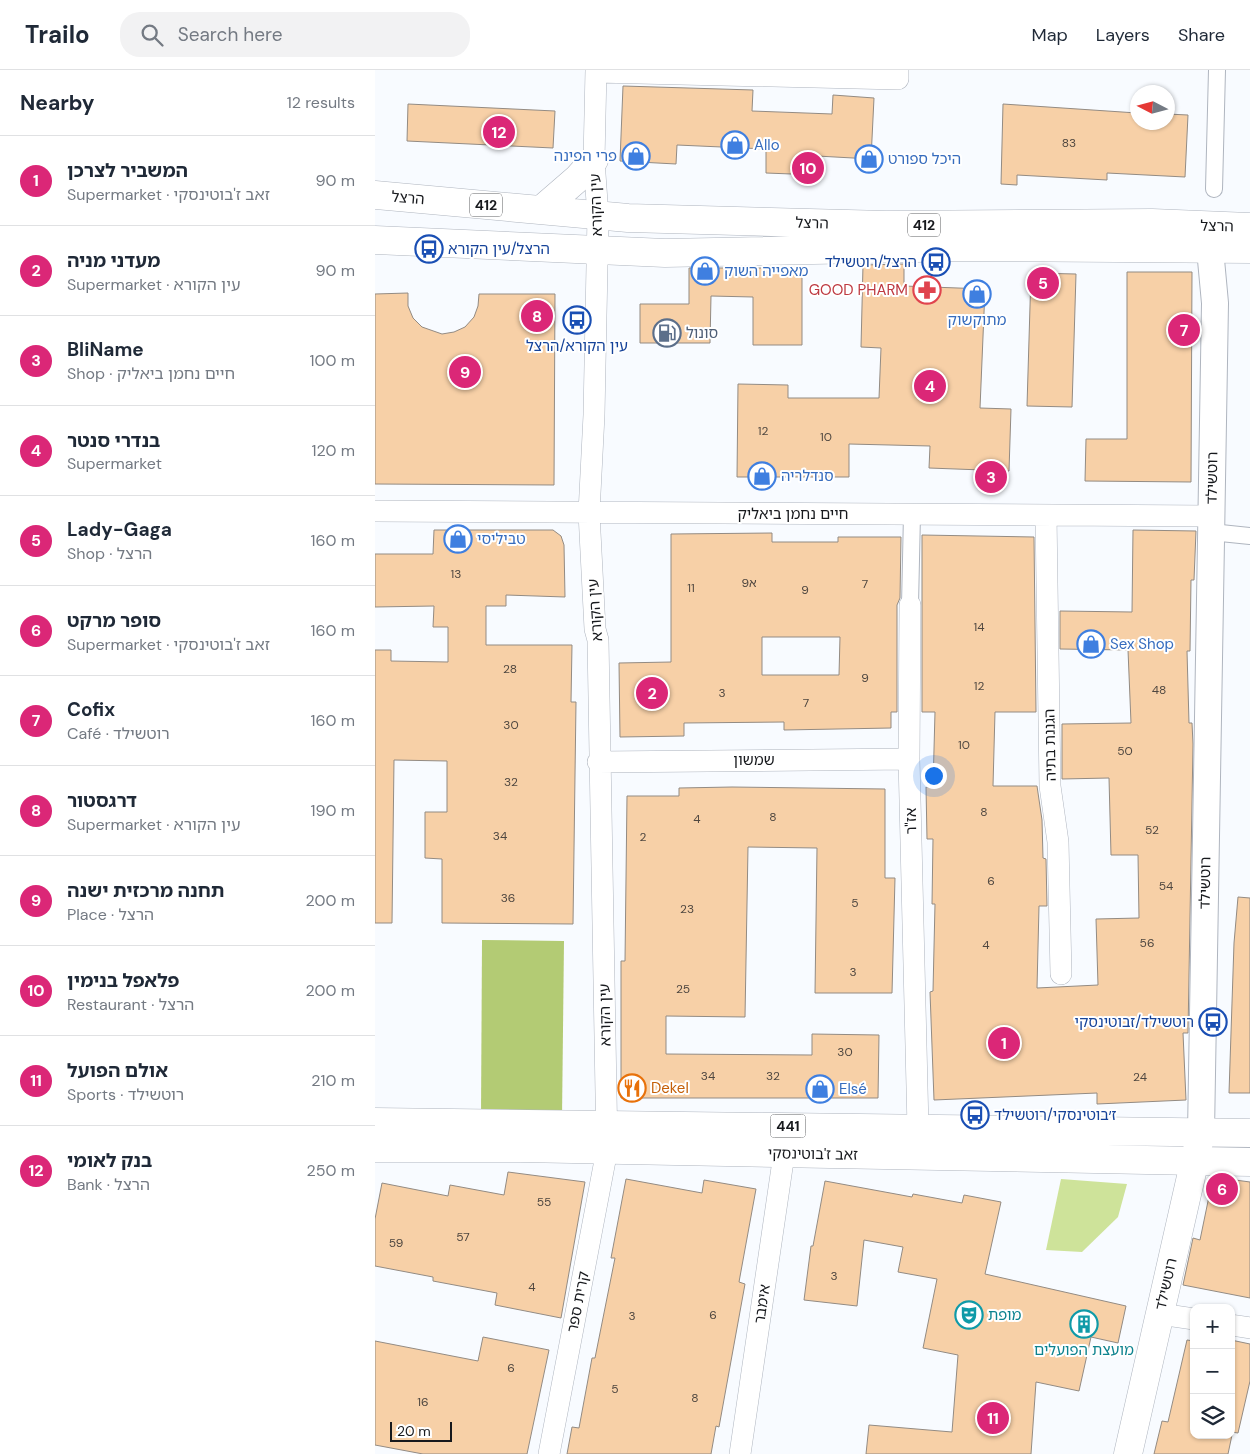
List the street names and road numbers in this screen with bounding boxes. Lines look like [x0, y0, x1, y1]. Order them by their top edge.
street label: עין הקורא [585, 173, 607, 237]
street label: הרצל [390, 187, 426, 209]
road number: 412 [470, 194, 502, 216]
street label: הרצל [795, 212, 829, 234]
road number: 412 [908, 214, 940, 236]
street label: הרצל [1200, 216, 1234, 236]
street label: רוטשילד [1202, 451, 1222, 505]
street label: חיים נחמן ביאליק [737, 504, 849, 524]
street label: עין הקורא [583, 578, 607, 642]
street label: הגננת בתיה [1039, 708, 1061, 782]
street label: שמשון [733, 750, 775, 770]
street label: אז"ר [901, 808, 921, 834]
street label: רוטשילד [1195, 856, 1215, 910]
street label: עין הקורא [594, 983, 616, 1047]
road number: 441 [771, 1114, 805, 1138]
street label: זאב ז'בוטינסקי [768, 1143, 858, 1165]
street label: רוטשילד [1150, 1256, 1182, 1312]
street label: קרית ספר [562, 1270, 594, 1334]
street label: אימבר [749, 1283, 775, 1325]

